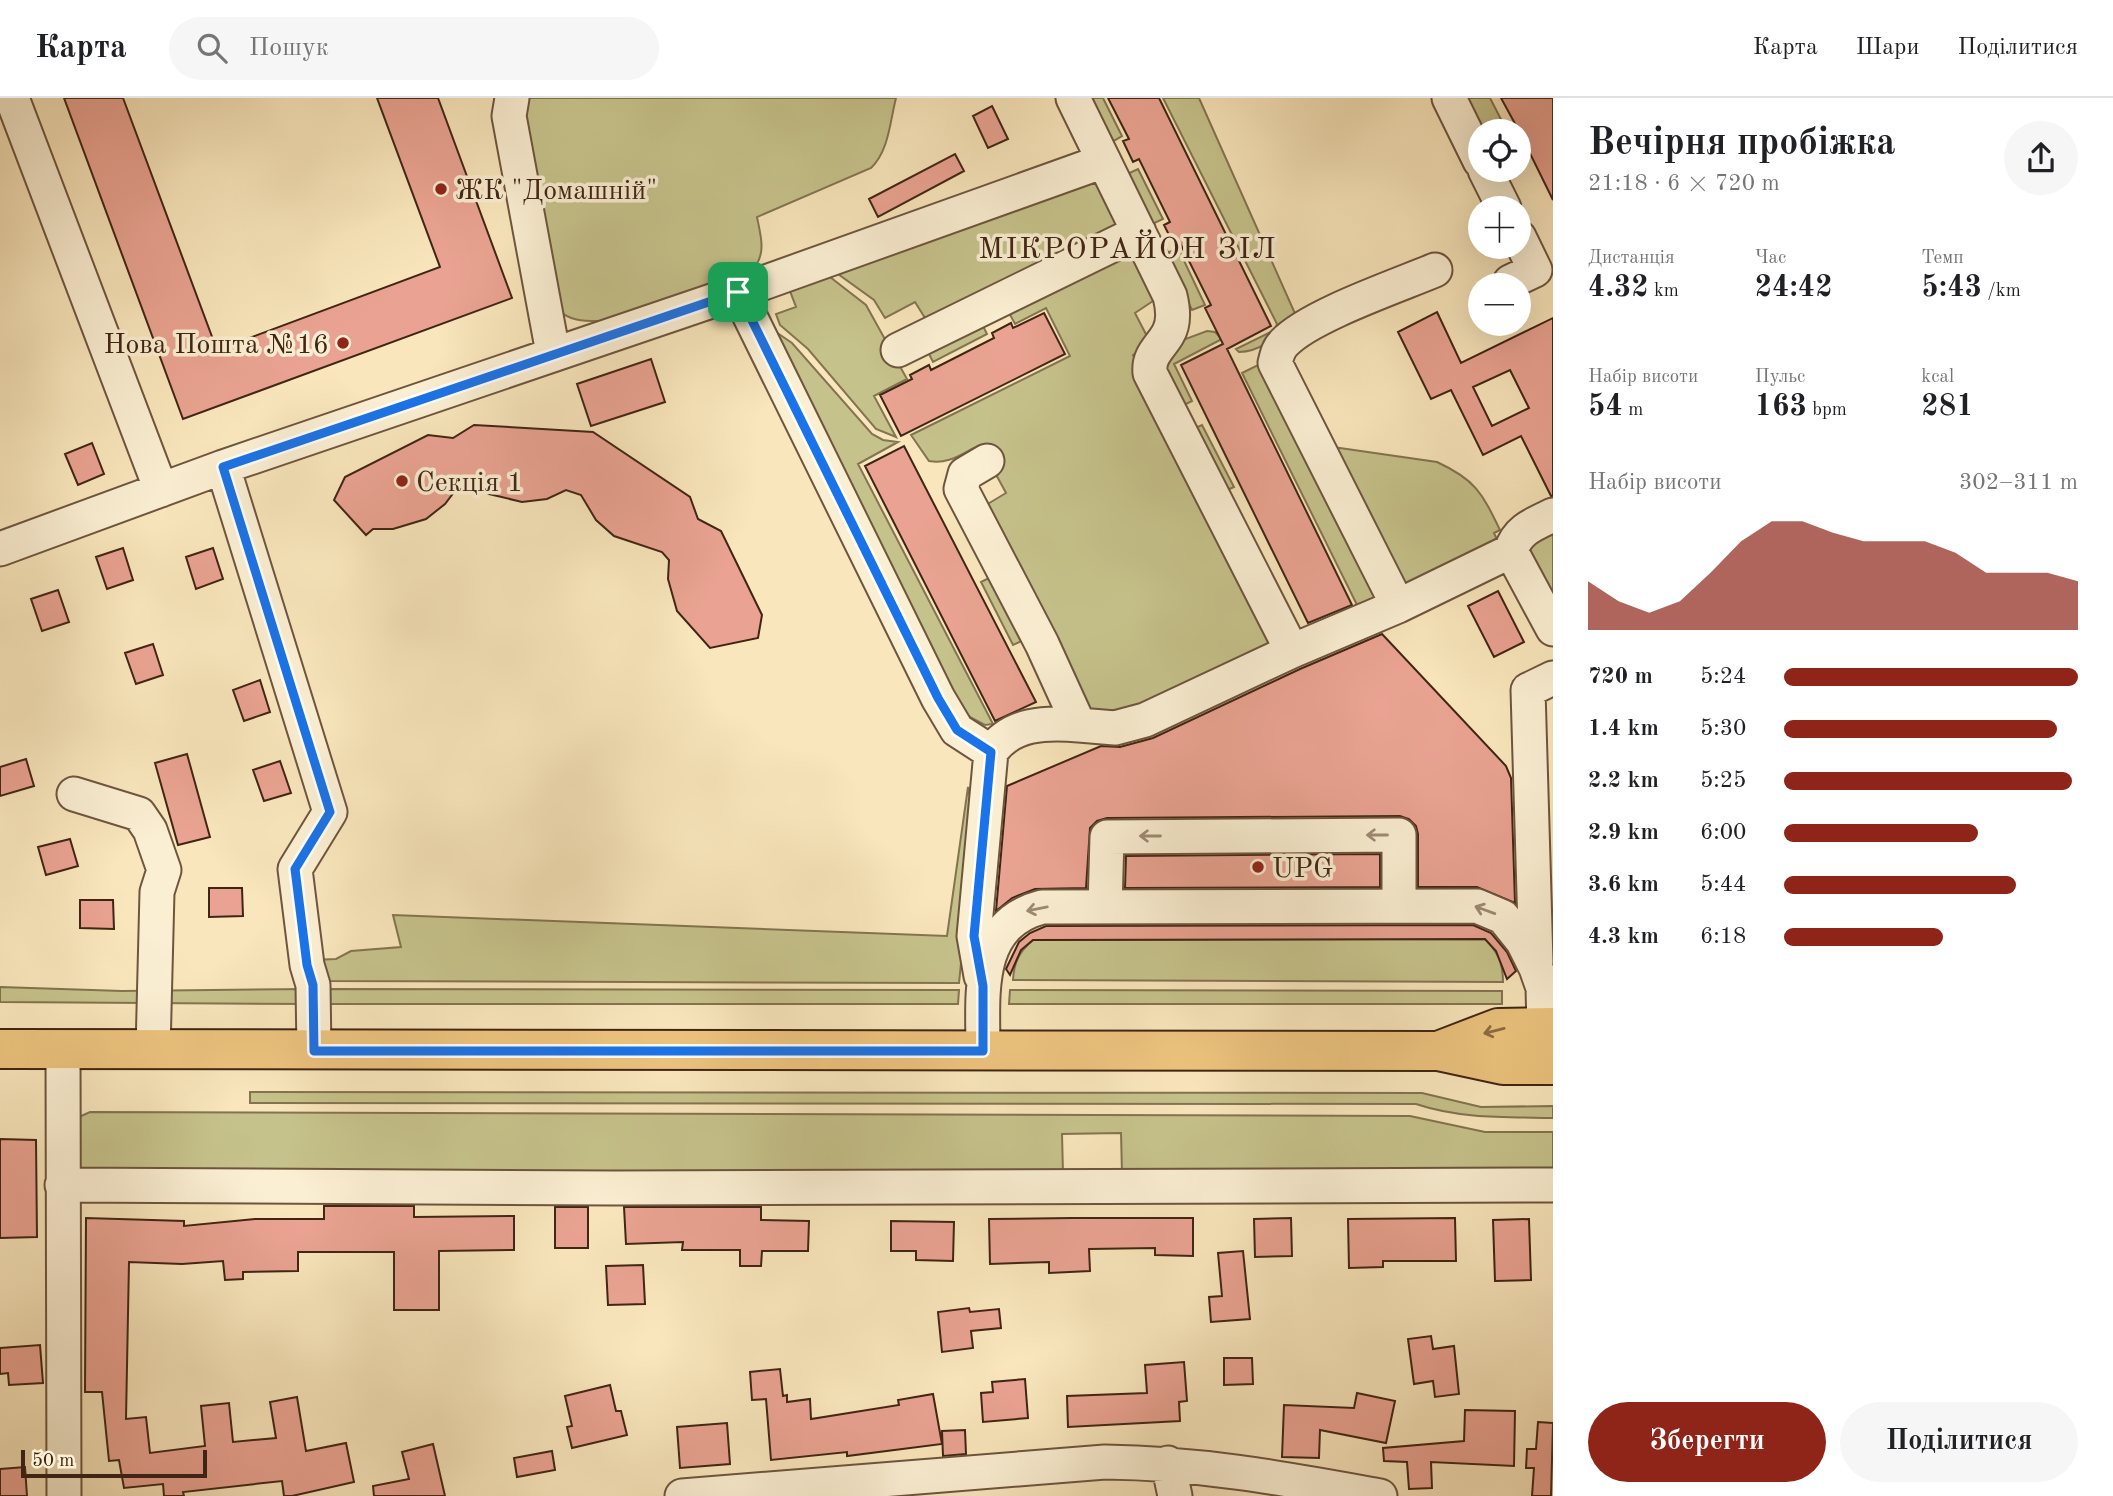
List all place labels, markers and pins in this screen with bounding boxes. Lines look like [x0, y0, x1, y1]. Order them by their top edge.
place label: ЖК "Домашній" [455, 178, 657, 206]
marker: ЖК "Домашній" [433, 181, 449, 197]
pin [708, 262, 768, 322]
place label: Нова Пошта №16 [103, 332, 329, 360]
marker: Нова Пошта №16 [335, 335, 351, 351]
place label: Секція 1 [416, 470, 523, 498]
marker: Секція 1 [394, 473, 410, 489]
place label: UPG [1272, 856, 1333, 884]
marker: UPG [1250, 859, 1266, 875]

